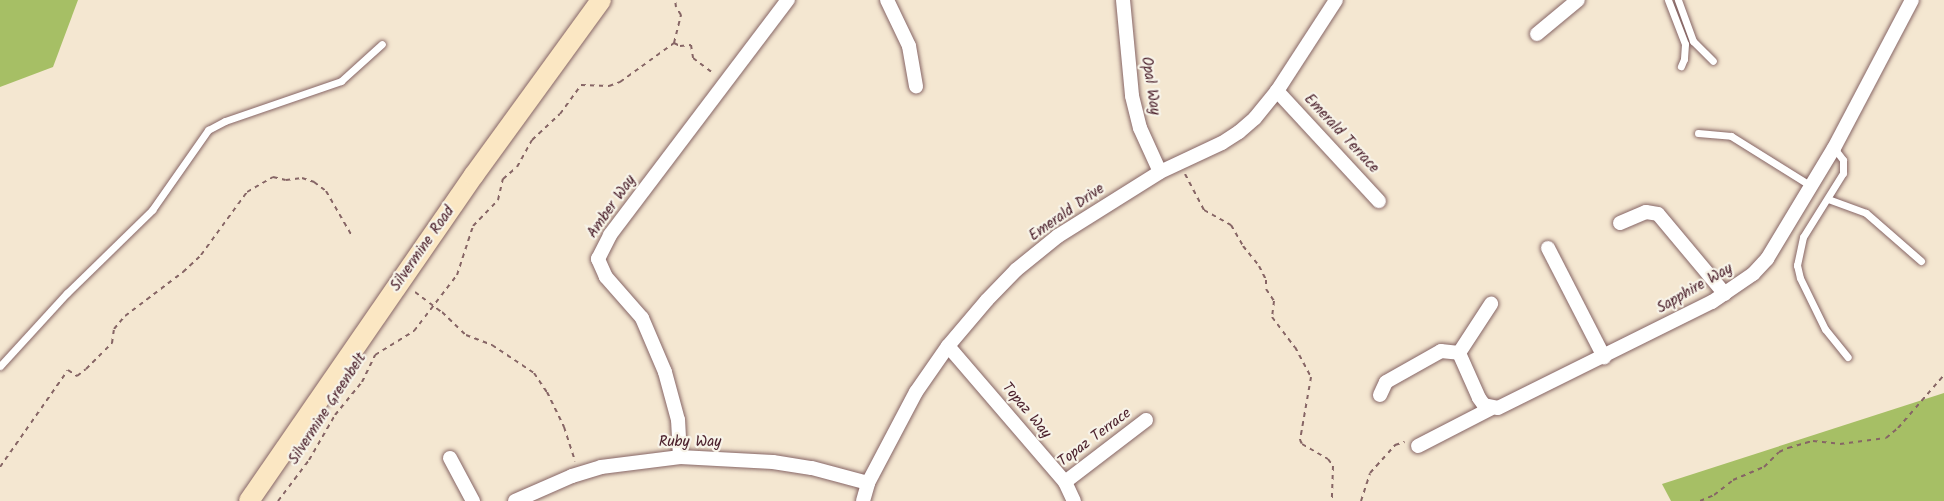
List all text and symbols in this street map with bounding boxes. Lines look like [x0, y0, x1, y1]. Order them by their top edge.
street label: Opal Way [1137, 56, 1163, 116]
street label: Emerald Terrace [1300, 91, 1382, 177]
street label: Amber Way [584, 172, 640, 242]
street label: Emerald Drive [1026, 180, 1108, 246]
street label: Silvermine Road [387, 203, 459, 295]
street label: Sapphire Way [1654, 260, 1736, 318]
street label: Silvermine Greenbelt [285, 350, 371, 468]
street label: Topaz Way [997, 379, 1055, 443]
street label: Topaz Terrace [1055, 405, 1135, 471]
street label: Ruby Way [659, 434, 721, 452]

